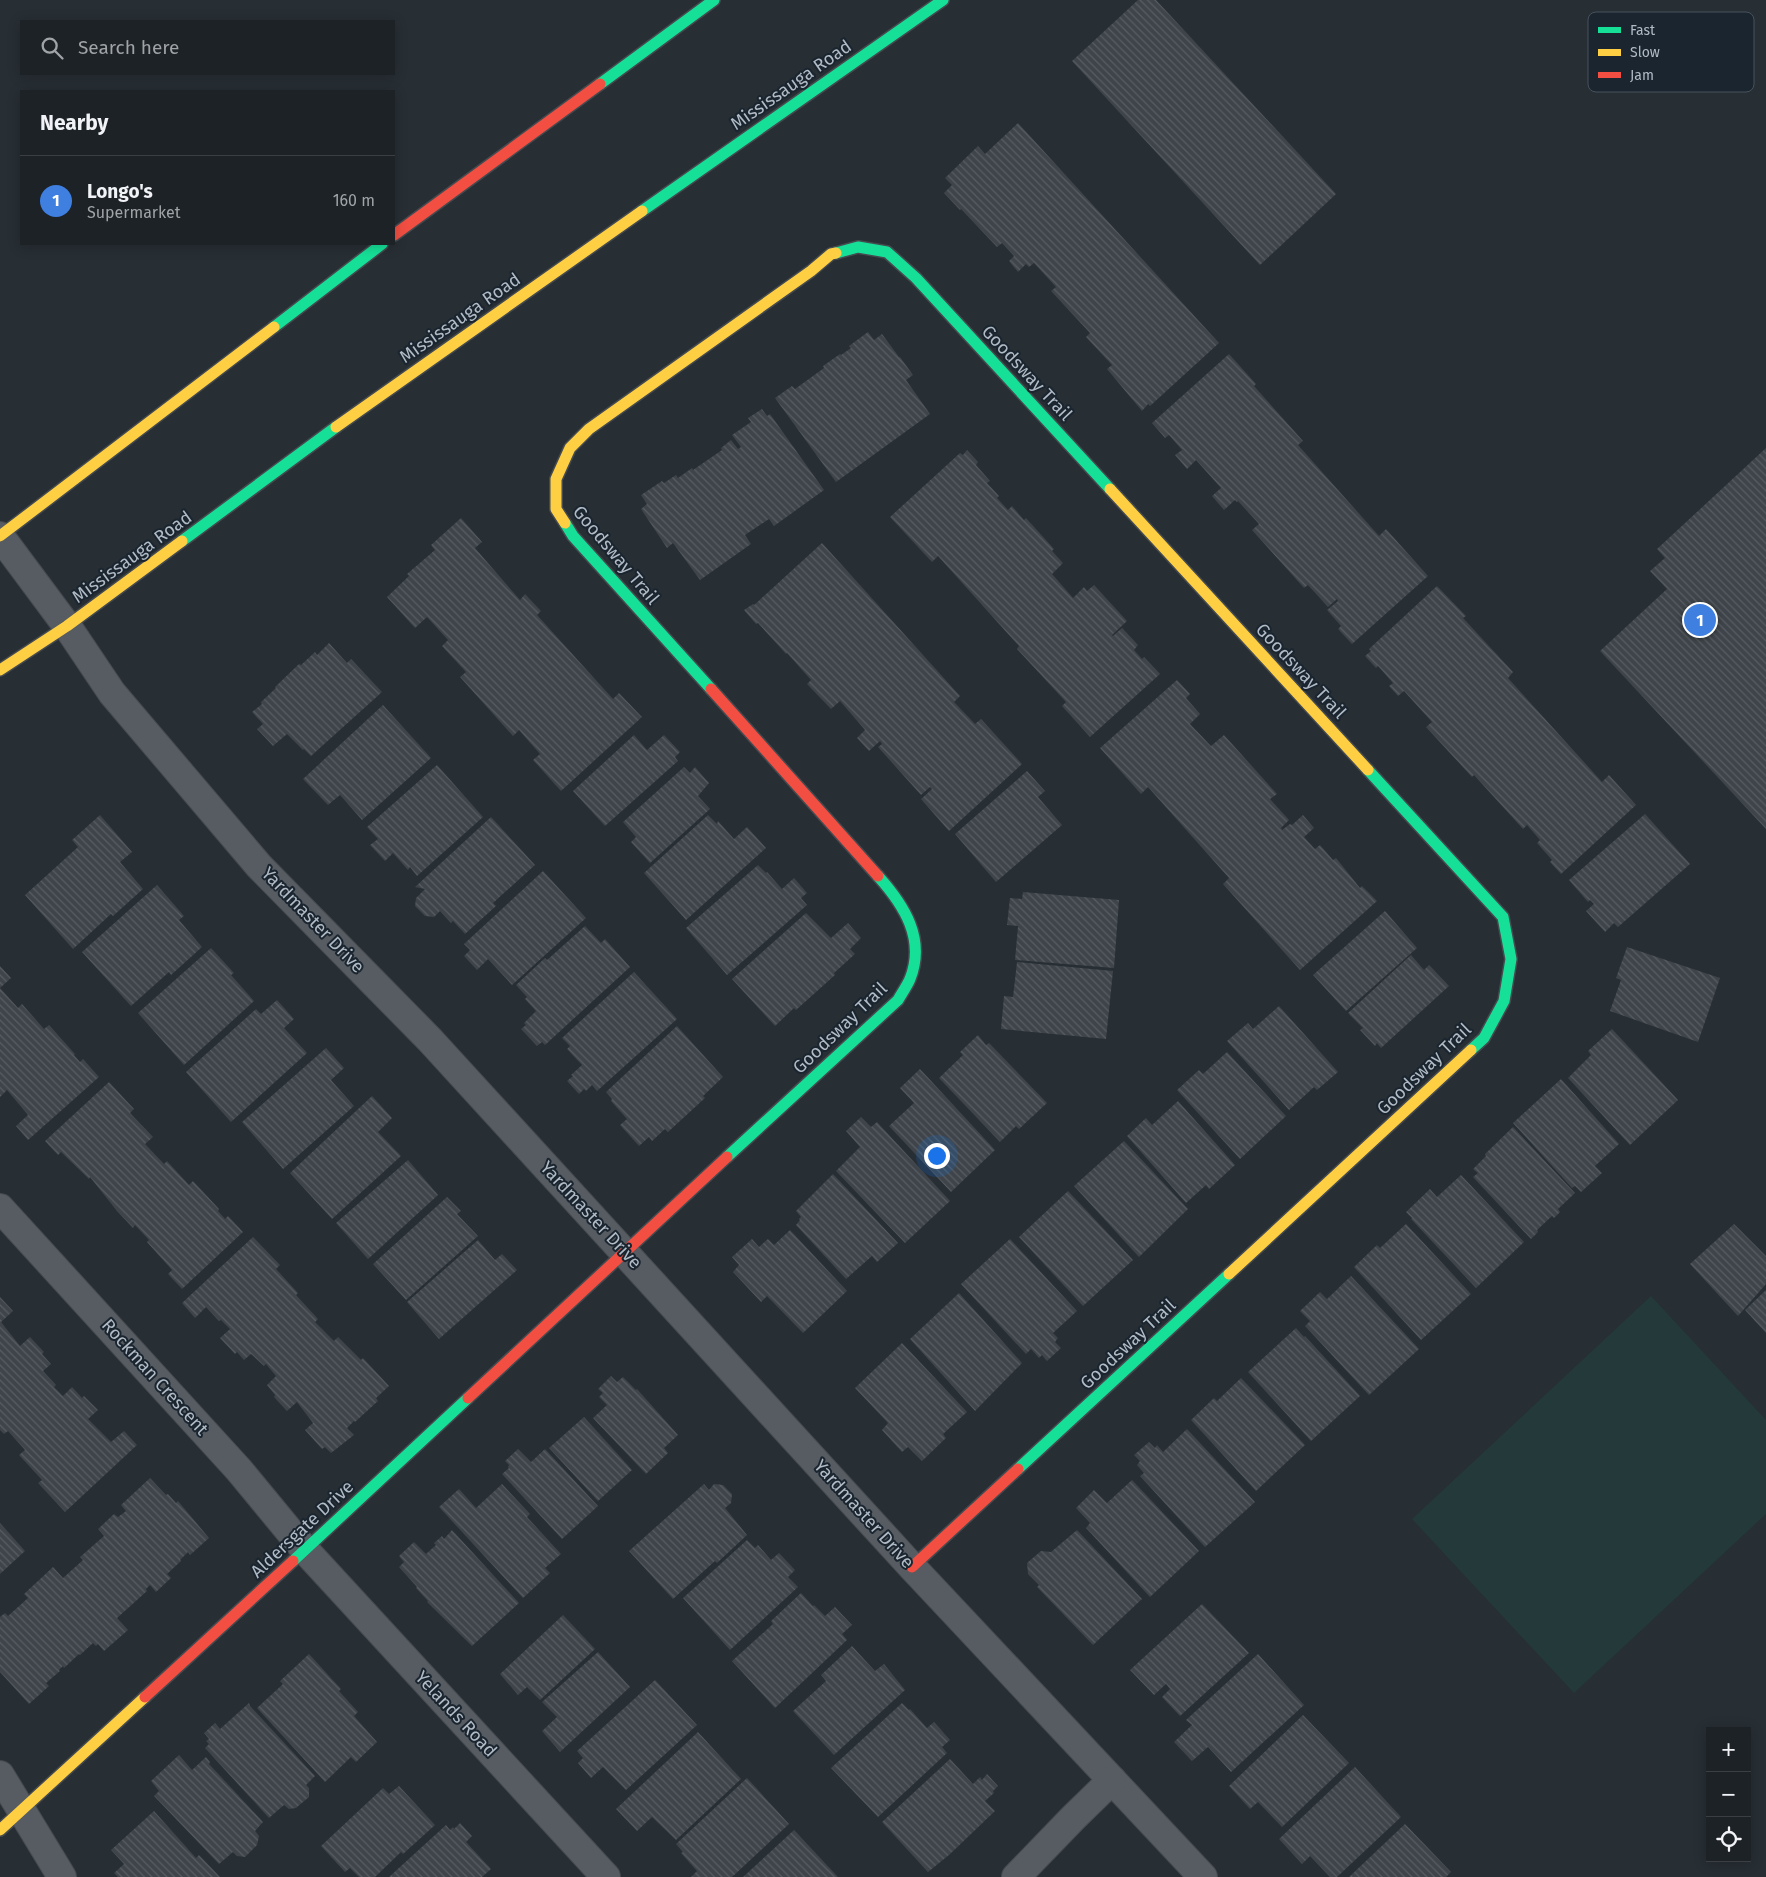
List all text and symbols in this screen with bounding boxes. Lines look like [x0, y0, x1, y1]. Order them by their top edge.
legend [1588, 12, 1754, 92]
search box [20, 20, 395, 75]
text: Fast [1630, 22, 1656, 39]
icon: search [38, 34, 66, 62]
street label: Mississauga Road [726, 35, 856, 135]
text: Search here [78, 36, 179, 59]
text: Slow [1630, 44, 1660, 61]
text: Jam [1630, 67, 1654, 84]
text: Nearby [40, 110, 108, 136]
text: Longo's [87, 180, 153, 203]
text: 1 [52, 191, 60, 210]
text: 160 m [333, 191, 375, 210]
text: Supermarket [87, 203, 181, 222]
street label: Mississauga Road [395, 268, 525, 368]
street label: Goodsway Trail [977, 321, 1077, 425]
street label: Goodsway Trail [568, 501, 664, 609]
street label: Mississauga Road [68, 506, 196, 608]
pin: 1 [1684, 601, 1716, 639]
street label: Goodsway Trail [1251, 619, 1351, 723]
street label: Yardmaster Drive [257, 862, 369, 978]
street label: Goodsway Trail [788, 978, 892, 1078]
street label: Goodsway Trail [1372, 1019, 1476, 1119]
your location [924, 1143, 950, 1169]
street label: Yardmaster Drive [536, 1157, 646, 1273]
street label: Goodsway Trail [1076, 1294, 1180, 1394]
street label: Rockman Crescent [97, 1314, 213, 1440]
street label: Yardmaster Drive [809, 1455, 919, 1573]
street label: Aldersgate Drive [246, 1476, 358, 1582]
street label: Yelands Road [411, 1666, 501, 1762]
map controls [1706, 1727, 1751, 1862]
button: + [1706, 1727, 1751, 1772]
button: − [1706, 1772, 1751, 1817]
button: locate [1706, 1817, 1751, 1862]

